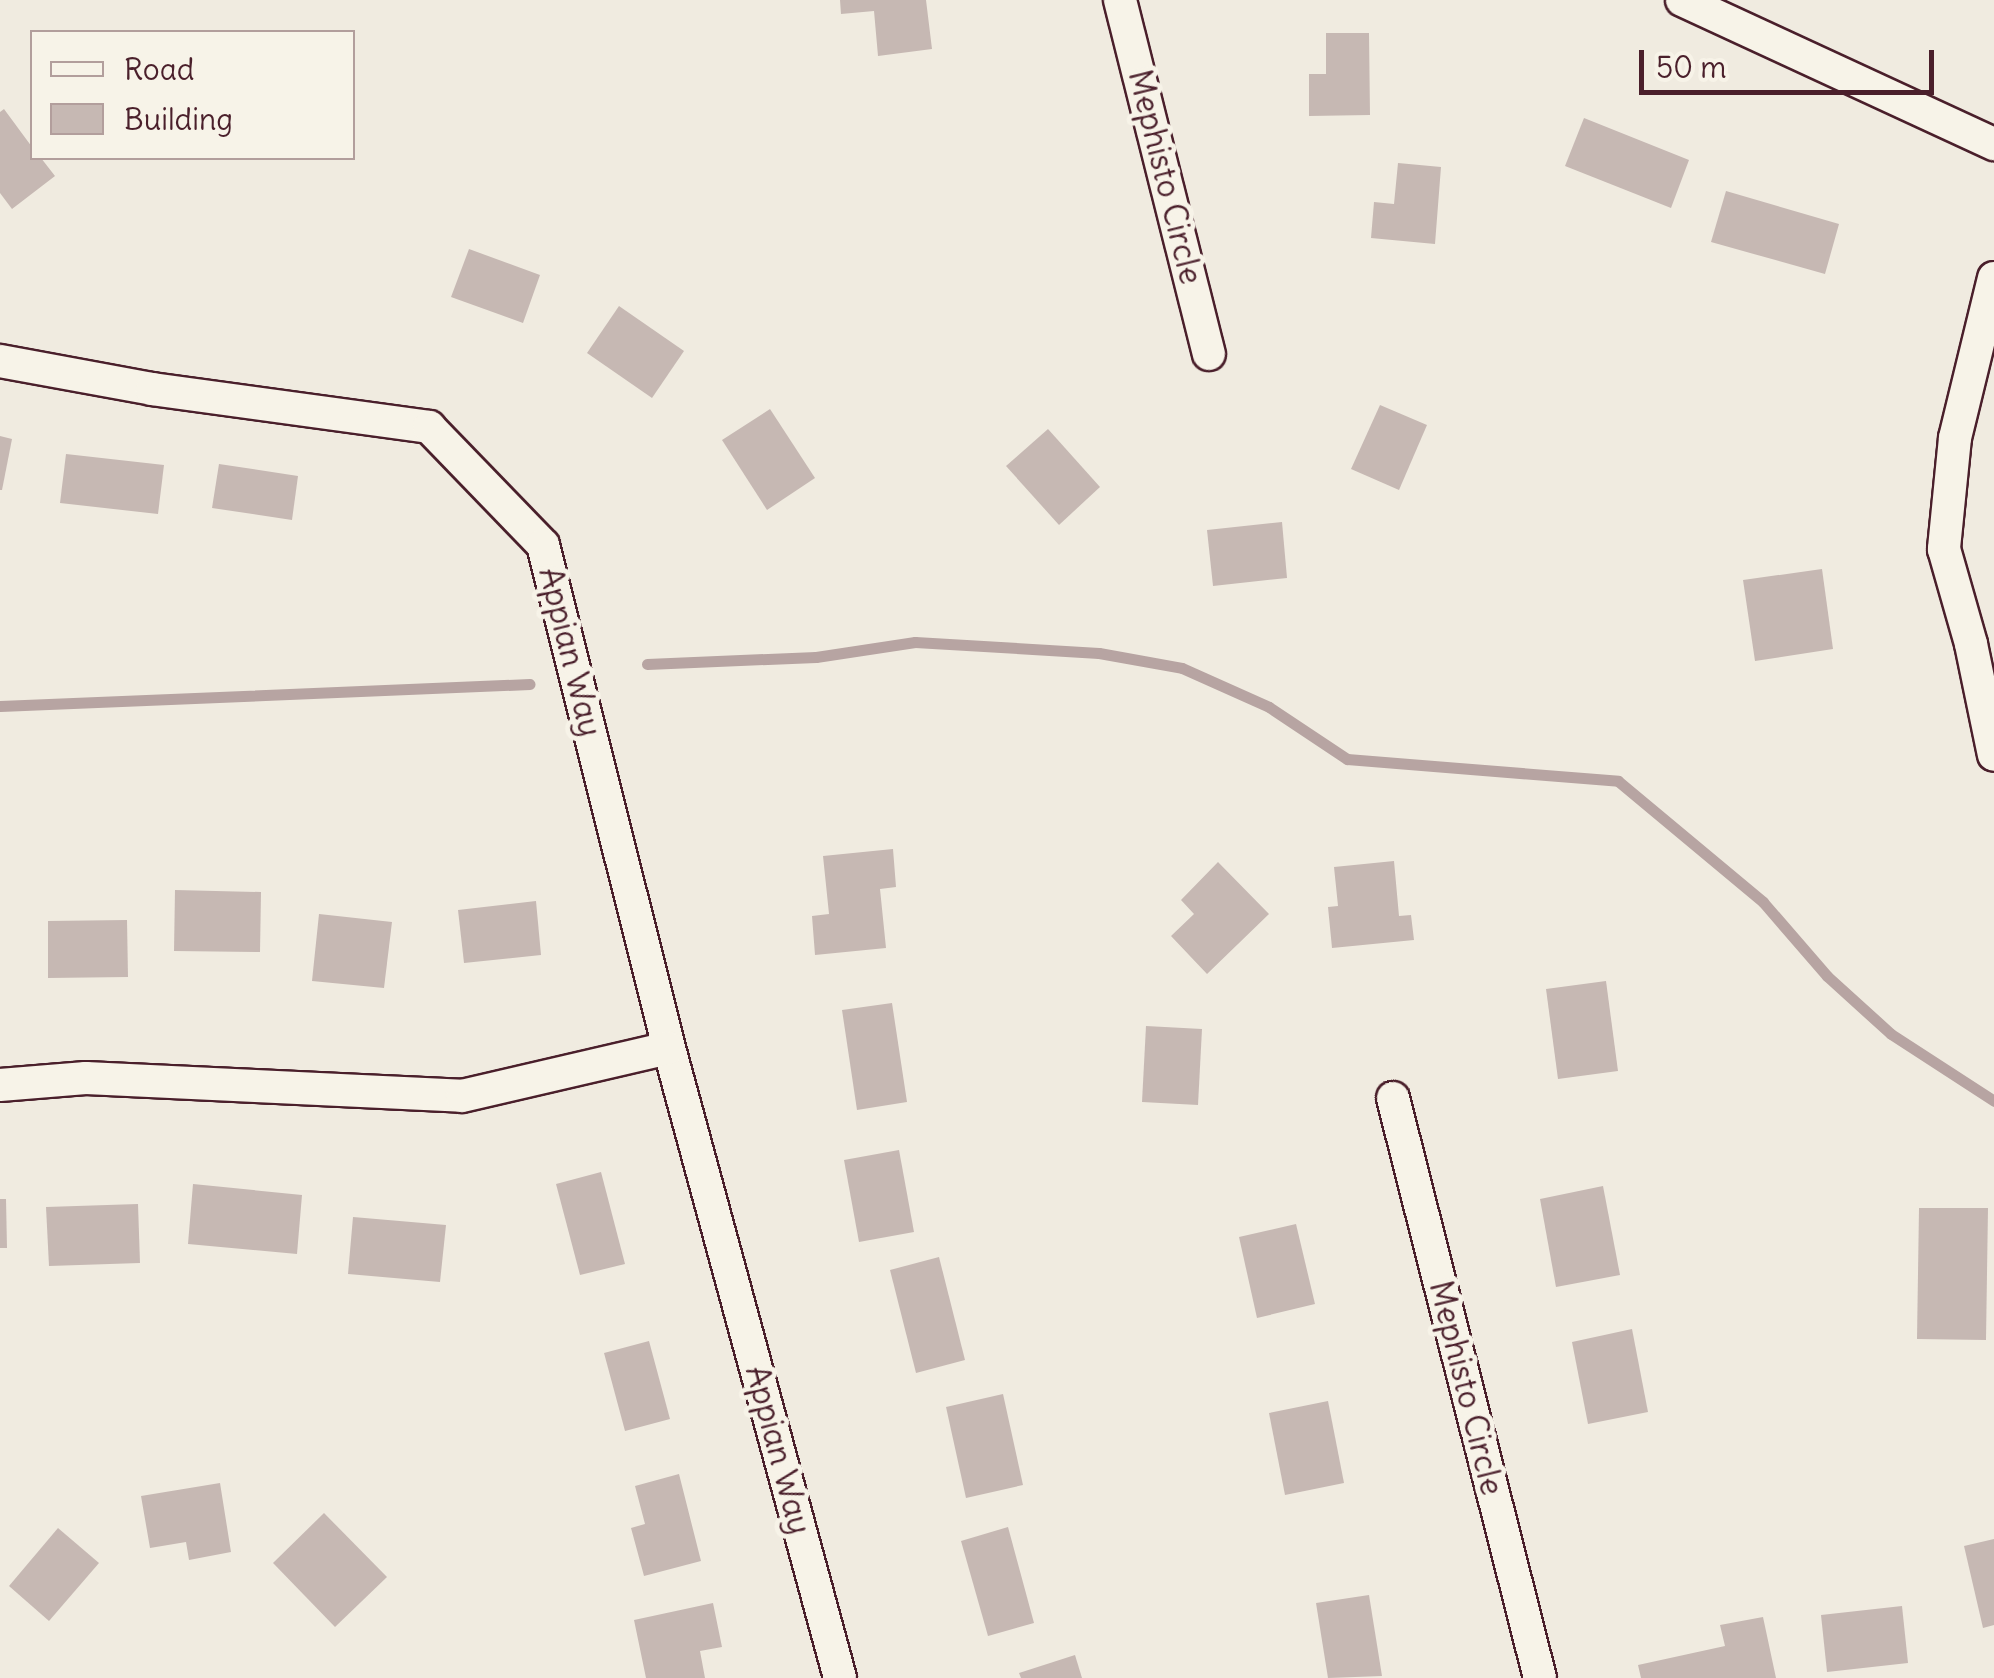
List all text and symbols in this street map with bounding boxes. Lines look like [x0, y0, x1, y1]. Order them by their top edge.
legend [30, 30, 355, 160]
scale bar [1644, 30, 1939, 92]
text: 50 m [1656, 48, 1726, 86]
text: Road [124, 50, 194, 88]
street label: Mephisto Circle [1120, 66, 1210, 288]
text: Building [124, 100, 233, 138]
street label: Appian Way [530, 563, 610, 741]
street label: Mephisto Circle [1421, 1277, 1511, 1499]
street label: Appian Way [737, 1362, 819, 1538]

